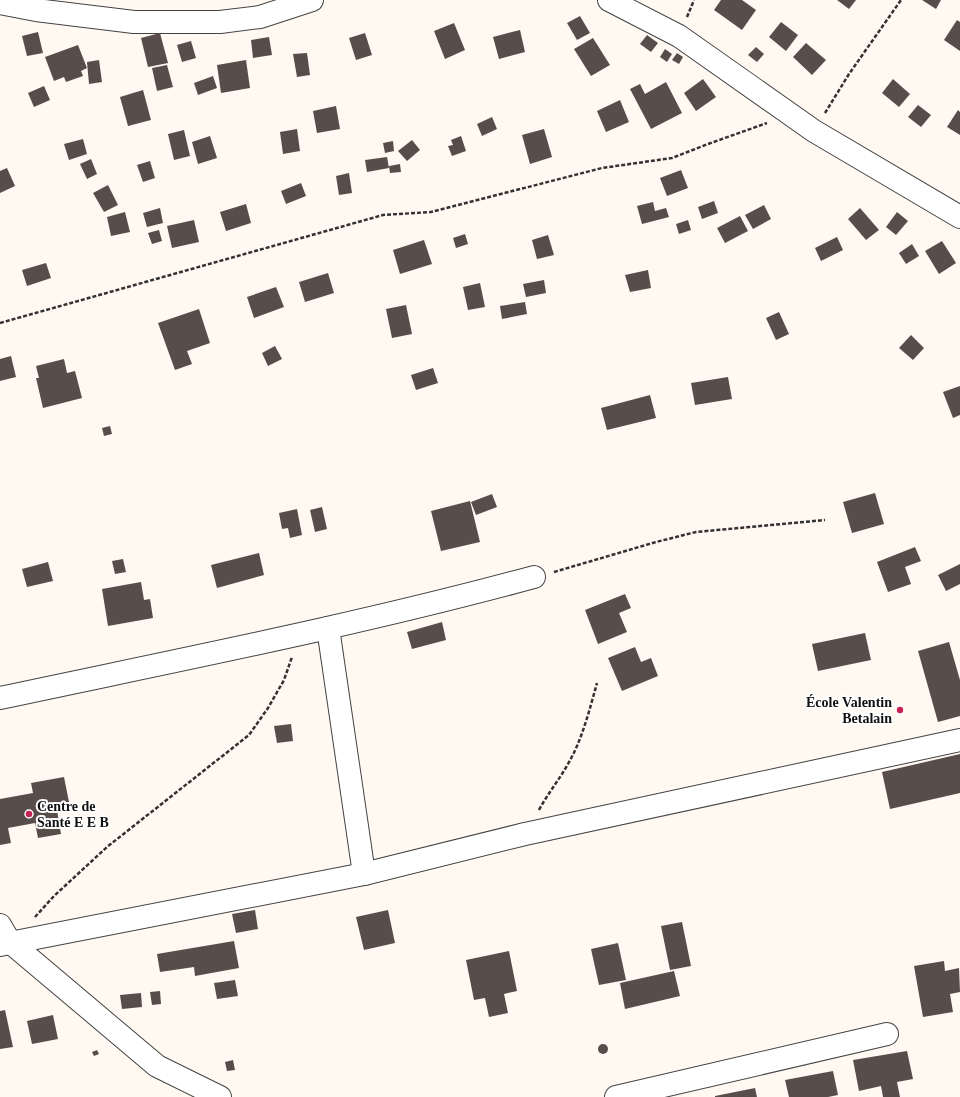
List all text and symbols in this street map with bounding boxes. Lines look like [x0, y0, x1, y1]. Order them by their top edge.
place label: École Valentin Betalain [806, 694, 892, 726]
marker: École Valentin Betalain [895, 705, 905, 715]
place label: Centre de Santé E E B [37, 799, 109, 830]
marker: Centre de Santé E E B [24, 809, 34, 819]

